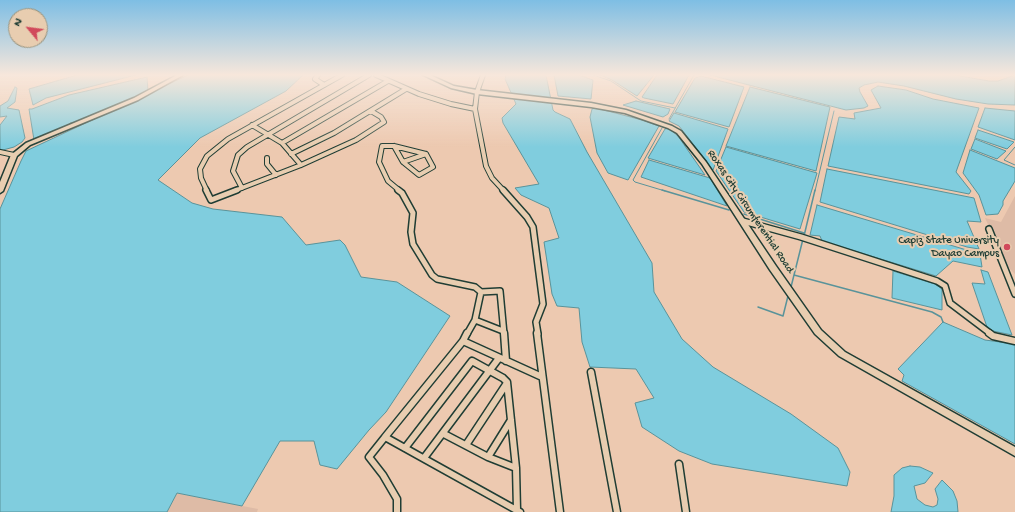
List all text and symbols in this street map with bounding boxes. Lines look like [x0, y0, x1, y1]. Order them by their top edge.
north arrow [8, 8, 48, 48]
text: N [11, 17, 25, 29]
street label: Roxas City Circumferential Road [704, 148, 796, 276]
place label: Capiz State University Dayao Campus [898, 234, 999, 260]
marker: Capiz State University Dayao Campus [1002, 242, 1012, 252]

